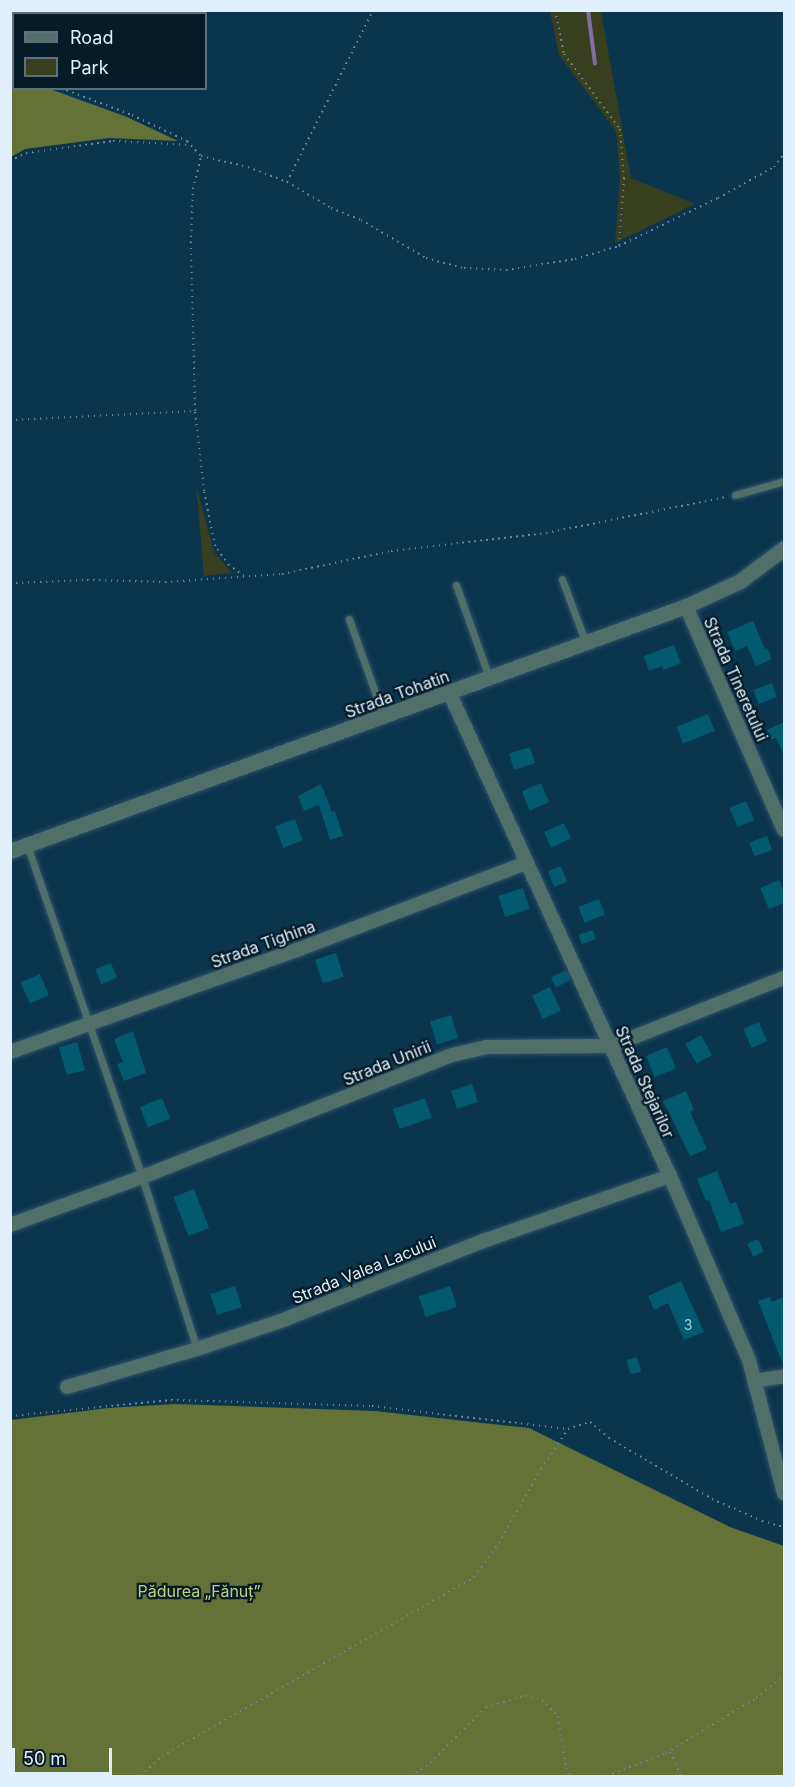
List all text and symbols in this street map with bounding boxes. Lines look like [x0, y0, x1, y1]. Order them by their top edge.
legend [12, 12, 207, 90]
text: Road [70, 27, 113, 48]
text: Park [70, 57, 109, 78]
street label: Strada Tineretului [700, 614, 772, 744]
street label: Strada Tohatin [342, 666, 452, 722]
street label: Strada Tighina [208, 916, 318, 972]
street label: Strada Stejarilor [612, 1023, 678, 1141]
street label: Strada Unirii [340, 1037, 434, 1089]
street label: Strada Valea Lacului [289, 1232, 439, 1308]
house number: 3 [684, 1317, 692, 1333]
park label: Pădurea „Fănuț” [137, 1581, 261, 1601]
scale bar [15, 1736, 116, 1774]
text: 50 m [23, 1748, 66, 1769]

